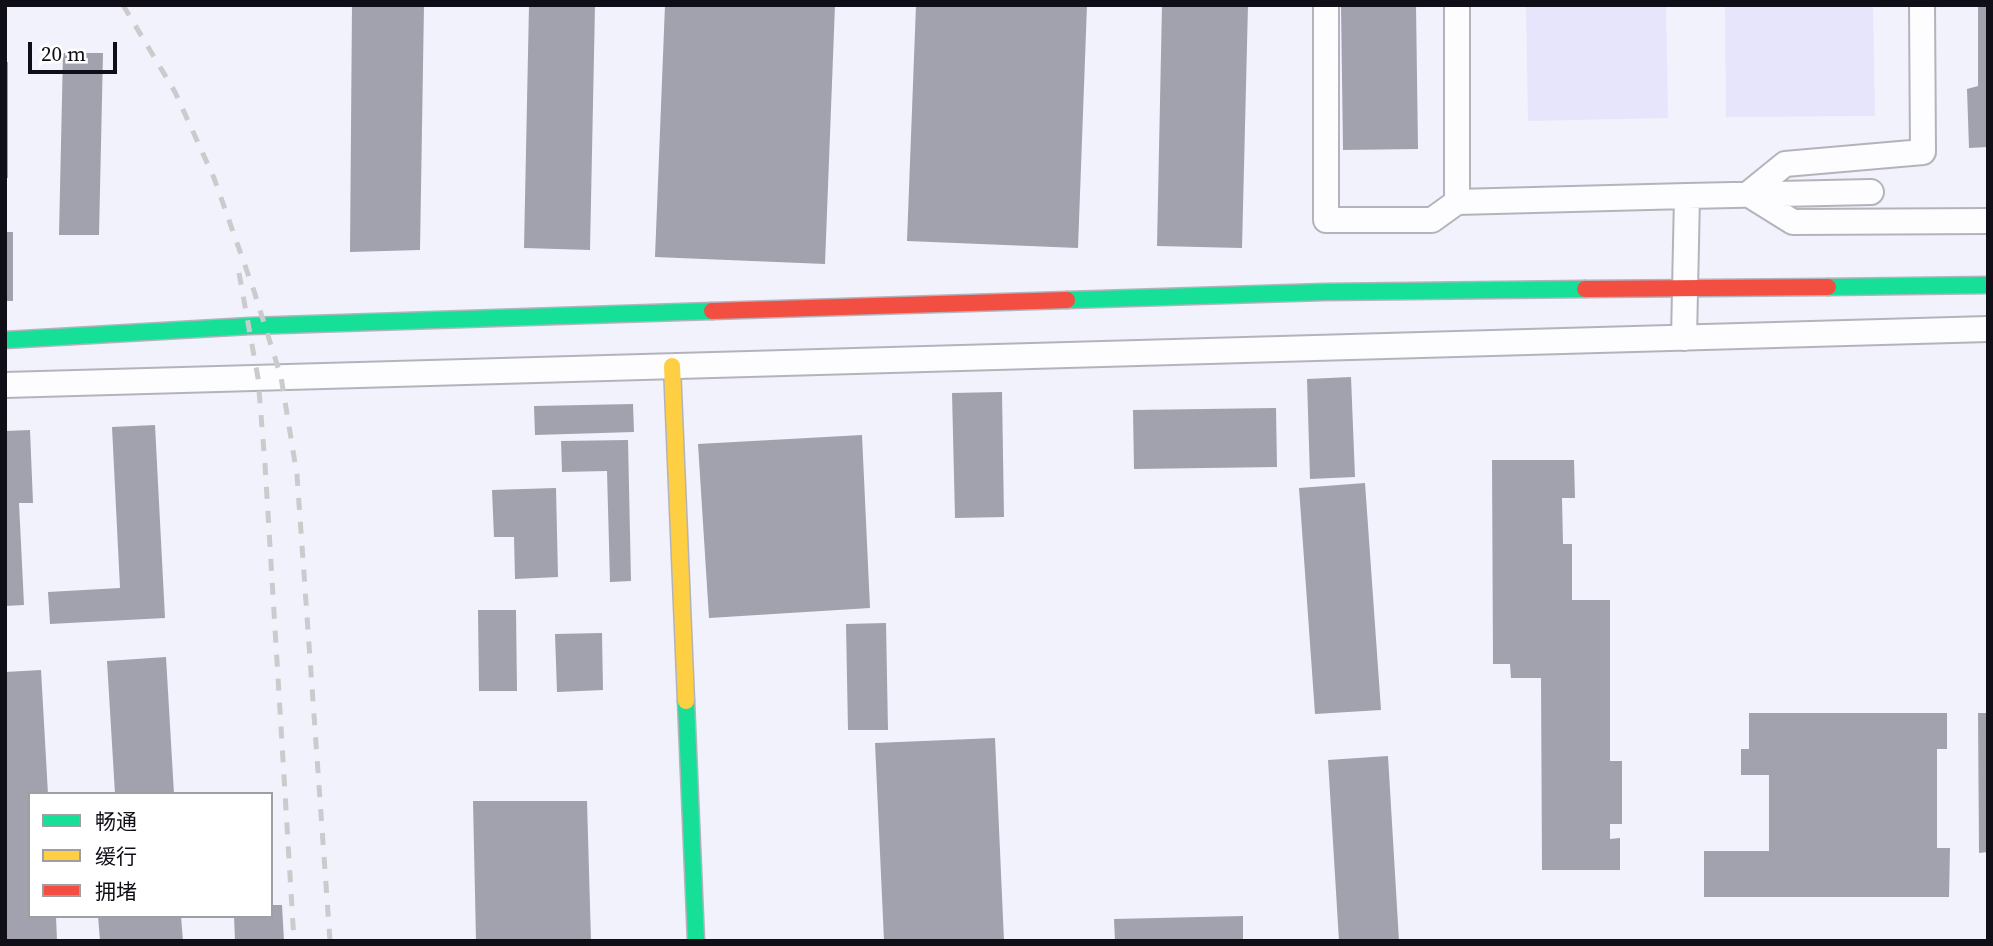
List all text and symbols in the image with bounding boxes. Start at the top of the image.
scale bar [32,28,121,72]
text: 20 m [41,39,86,68]
legend [28,792,273,918]
text: 畅通 [95,807,137,836]
text: 缓行 [95,842,137,871]
text: 拥堵 [95,877,137,906]

